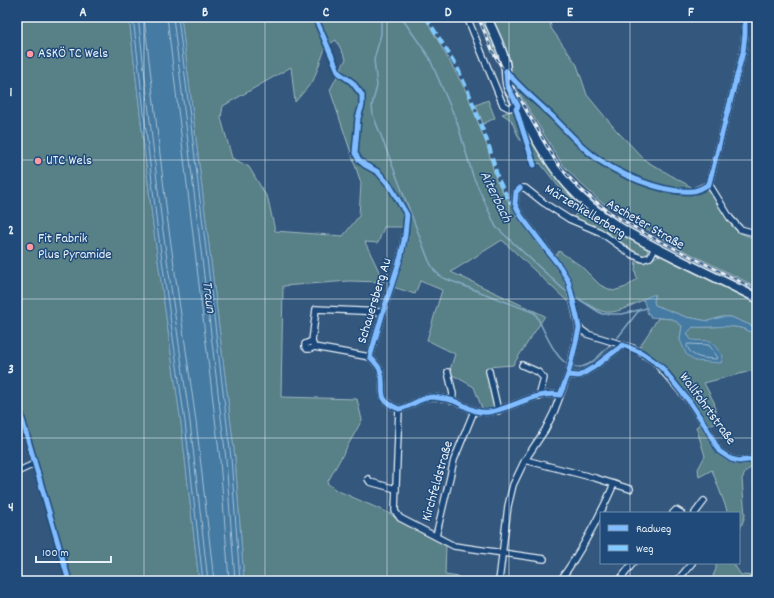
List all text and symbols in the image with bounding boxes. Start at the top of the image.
text: A [79,4,87,23]
text: B [202,4,208,23]
text: C [323,4,330,23]
text: D [445,4,452,23]
text: E [567,4,574,23]
text: F [688,4,694,23]
place label: ASKÖ TC Wels [38,44,108,64]
marker: ASKÖ TC Wels [25,49,35,59]
text: 1 [10,84,13,103]
place label: UTC Wels [46,151,92,171]
marker: UTC Wels [33,156,43,166]
water label: Aiterbach [473,167,517,228]
street label: Märzenkellerberg [541,180,629,244]
street label: Ascheter Straße [602,194,688,256]
text: 2 [8,222,14,241]
place label: Fit Fabrik Plus Pyramide [38,229,112,265]
marker: Fit Fabrik Plus Pyramide [25,242,35,252]
street label: Schauersberg Au [352,256,398,346]
water label: Traun [195,280,221,315]
text: 3 [8,361,14,380]
street label: Wallfahrtstraße [674,369,740,449]
street label: Kirchfeldstraße [417,438,459,524]
text: 4 [8,499,14,518]
legend [600,512,740,564]
text: Radweg [636,521,671,538]
scale bar [36,538,111,564]
text: Weg [636,541,653,558]
text: 100 m [42,545,69,562]

